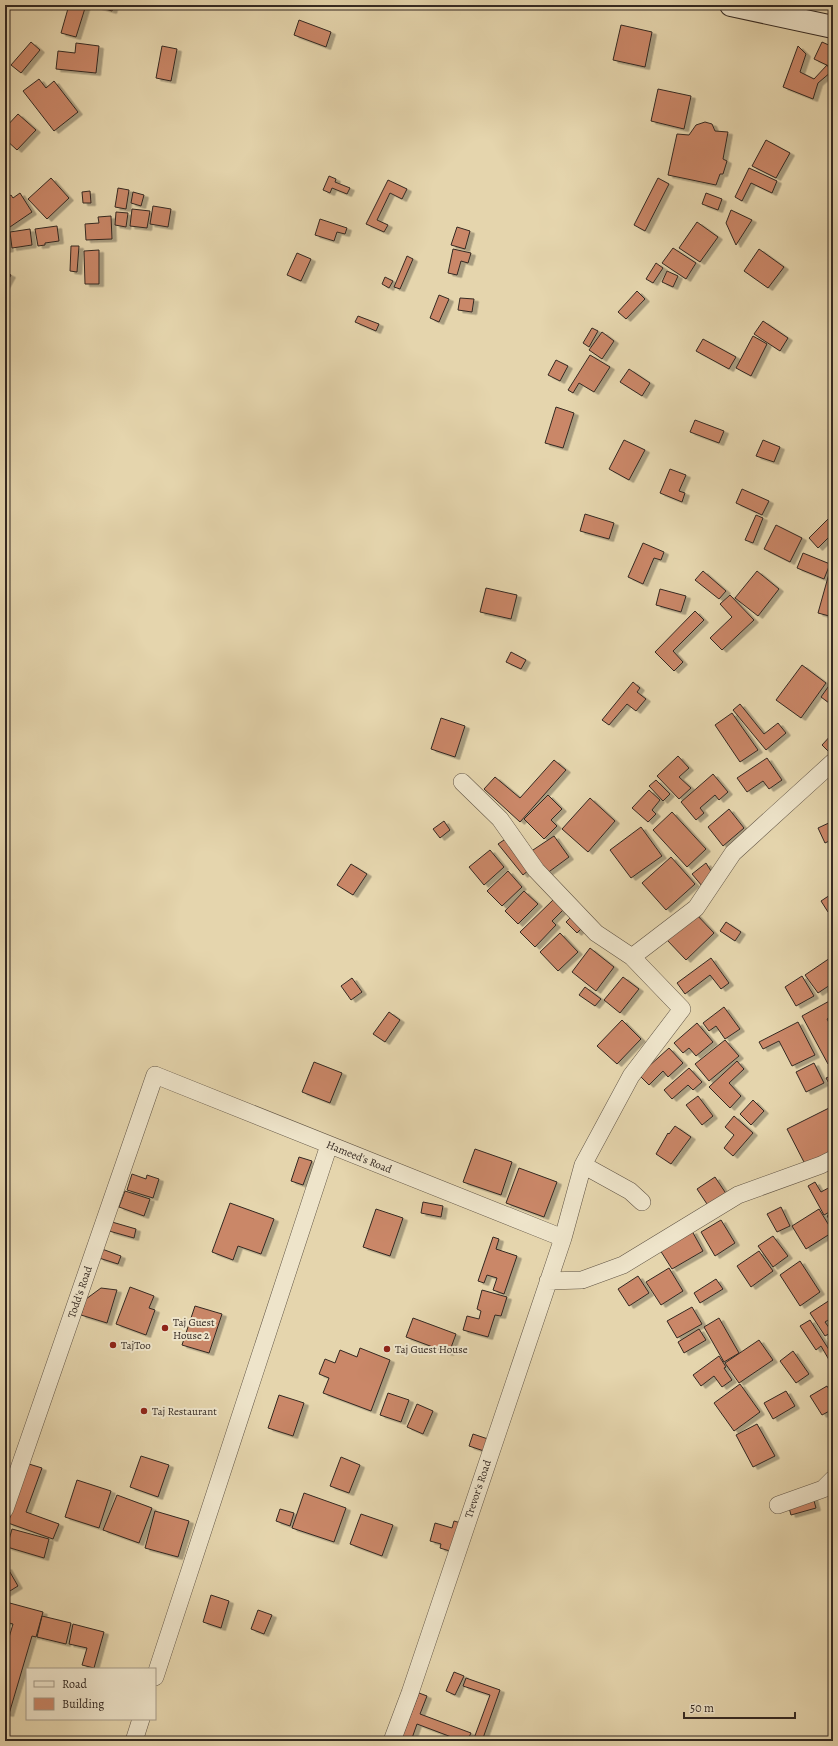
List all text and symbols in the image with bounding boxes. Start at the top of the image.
street label: Hameed's Road [324,1137,394,1177]
street label: Todd's Road [64,1264,96,1320]
place label: Taj Guest House 2 [173,1315,215,1343]
marker: Taj Guest House 2 [160,1323,170,1333]
place label: TajToo [121,1338,151,1353]
marker: TajToo [108,1340,118,1350]
place label: Taj Guest House [395,1342,468,1357]
marker: Taj Guest House [382,1344,392,1354]
place label: Taj Restaurant [152,1404,217,1419]
marker: Taj Restaurant [139,1406,149,1416]
street label: Trevor's Road [461,1458,495,1520]
legend [26,1668,156,1720]
text: Road [62,1676,88,1692]
scale bar [684,1694,795,1720]
text: Building [62,1696,104,1712]
text: 50 m [690,1700,714,1716]

